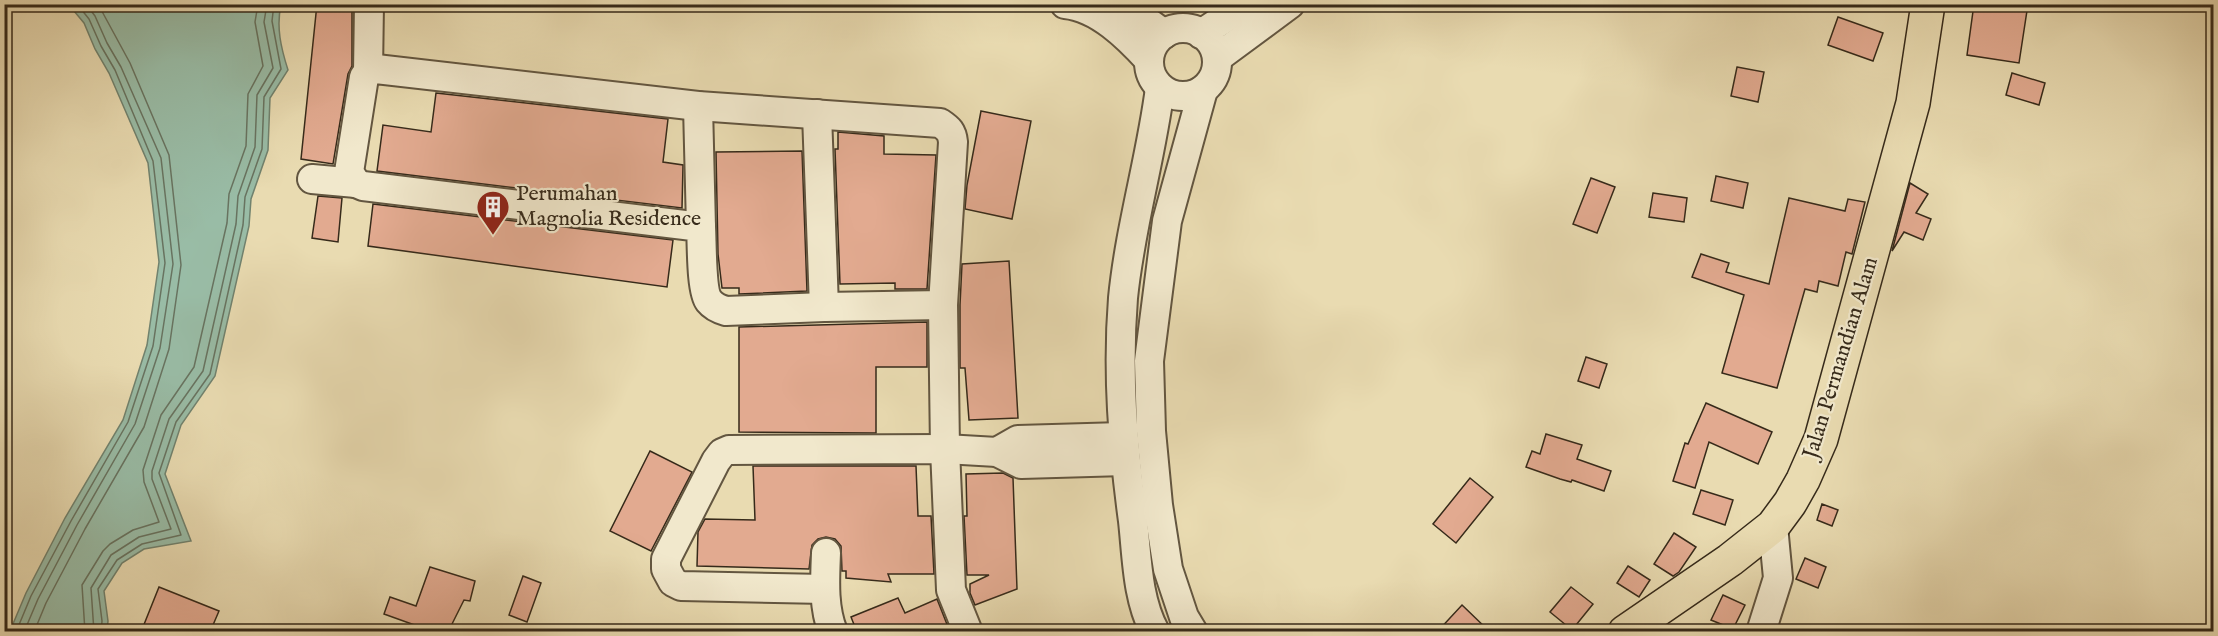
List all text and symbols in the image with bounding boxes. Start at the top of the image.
place label: Perumahan Magnolia Residence [516,180,701,233]
building icon: Perumahan Magnolia Residence [475,189,511,236]
street label: Jalan Permandian Alam [1796,254,1885,465]

